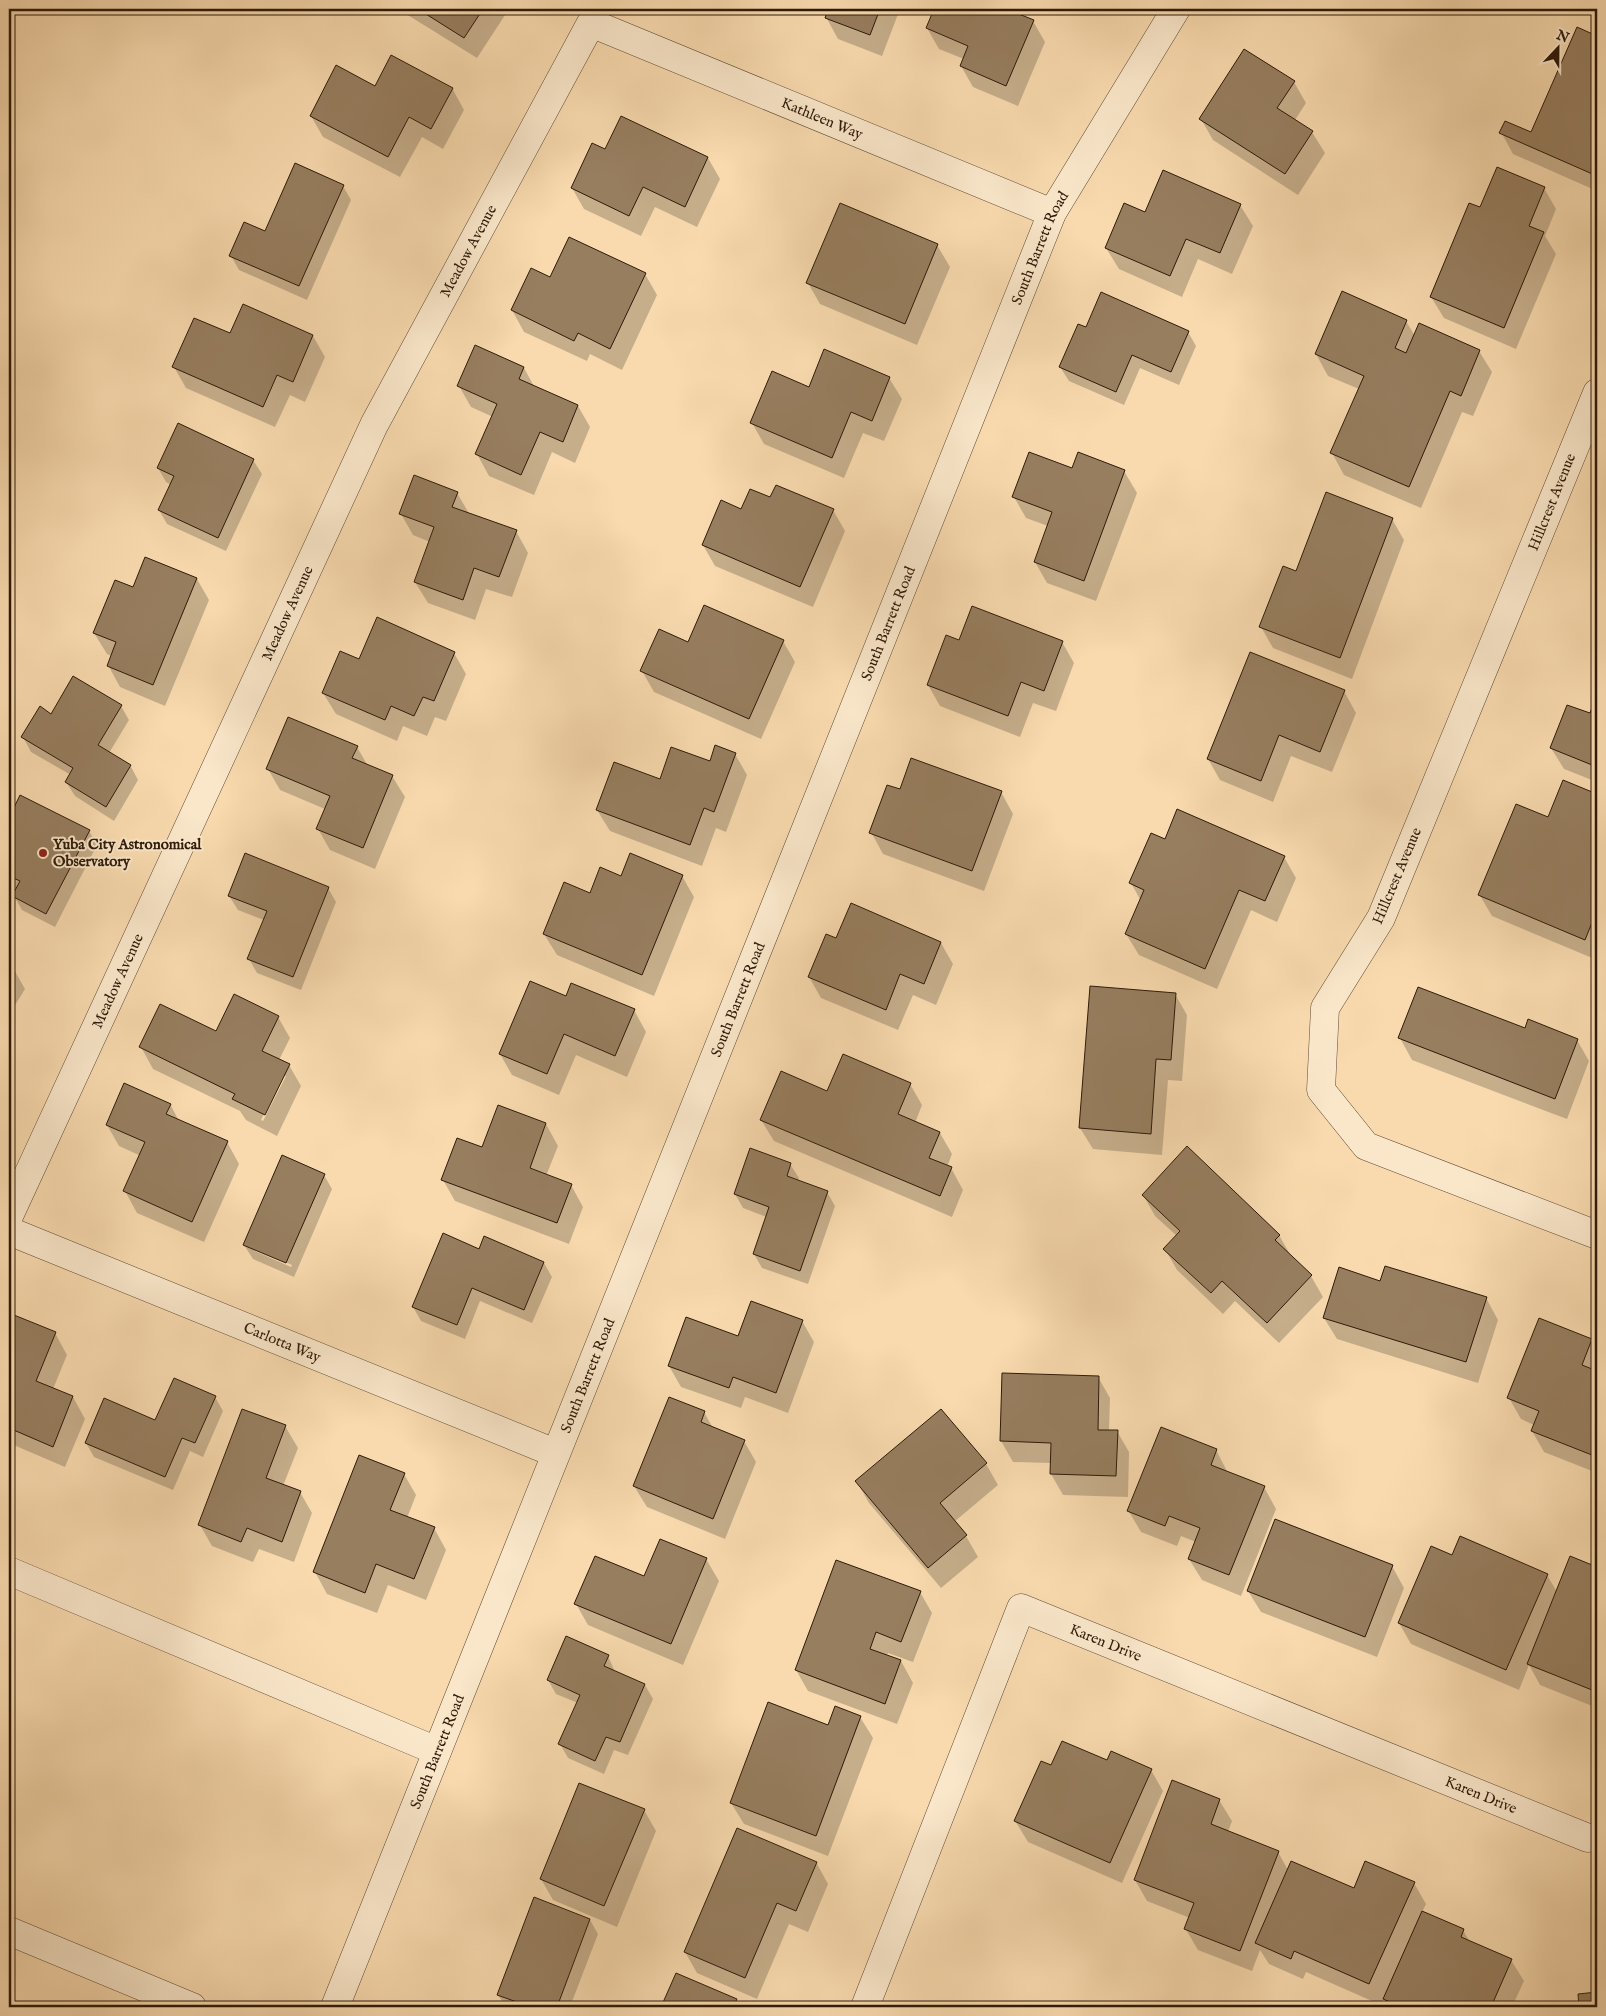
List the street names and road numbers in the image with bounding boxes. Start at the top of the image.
street label: Kathleen Way [778,93,866,144]
street label: South Barrett Road [1007,187,1073,307]
street label: Meadow Avenue [435,201,501,300]
street label: Hillcrest Avenue [1524,450,1580,554]
street label: South Barrett Road [857,562,920,683]
street label: Meadow Avenue [257,563,317,664]
street label: Hillcrest Avenue [1368,825,1426,927]
street label: Meadow Avenue [87,930,148,1031]
street label: South Barrett Road [706,938,769,1060]
street label: South Barrett Road [556,1315,619,1436]
street label: Carlotta Way [241,1318,324,1367]
street label: Karen Drive [1067,1619,1145,1666]
street label: South Barrett Road [406,1691,469,1812]
street label: Karen Drive [1442,1772,1520,1818]

